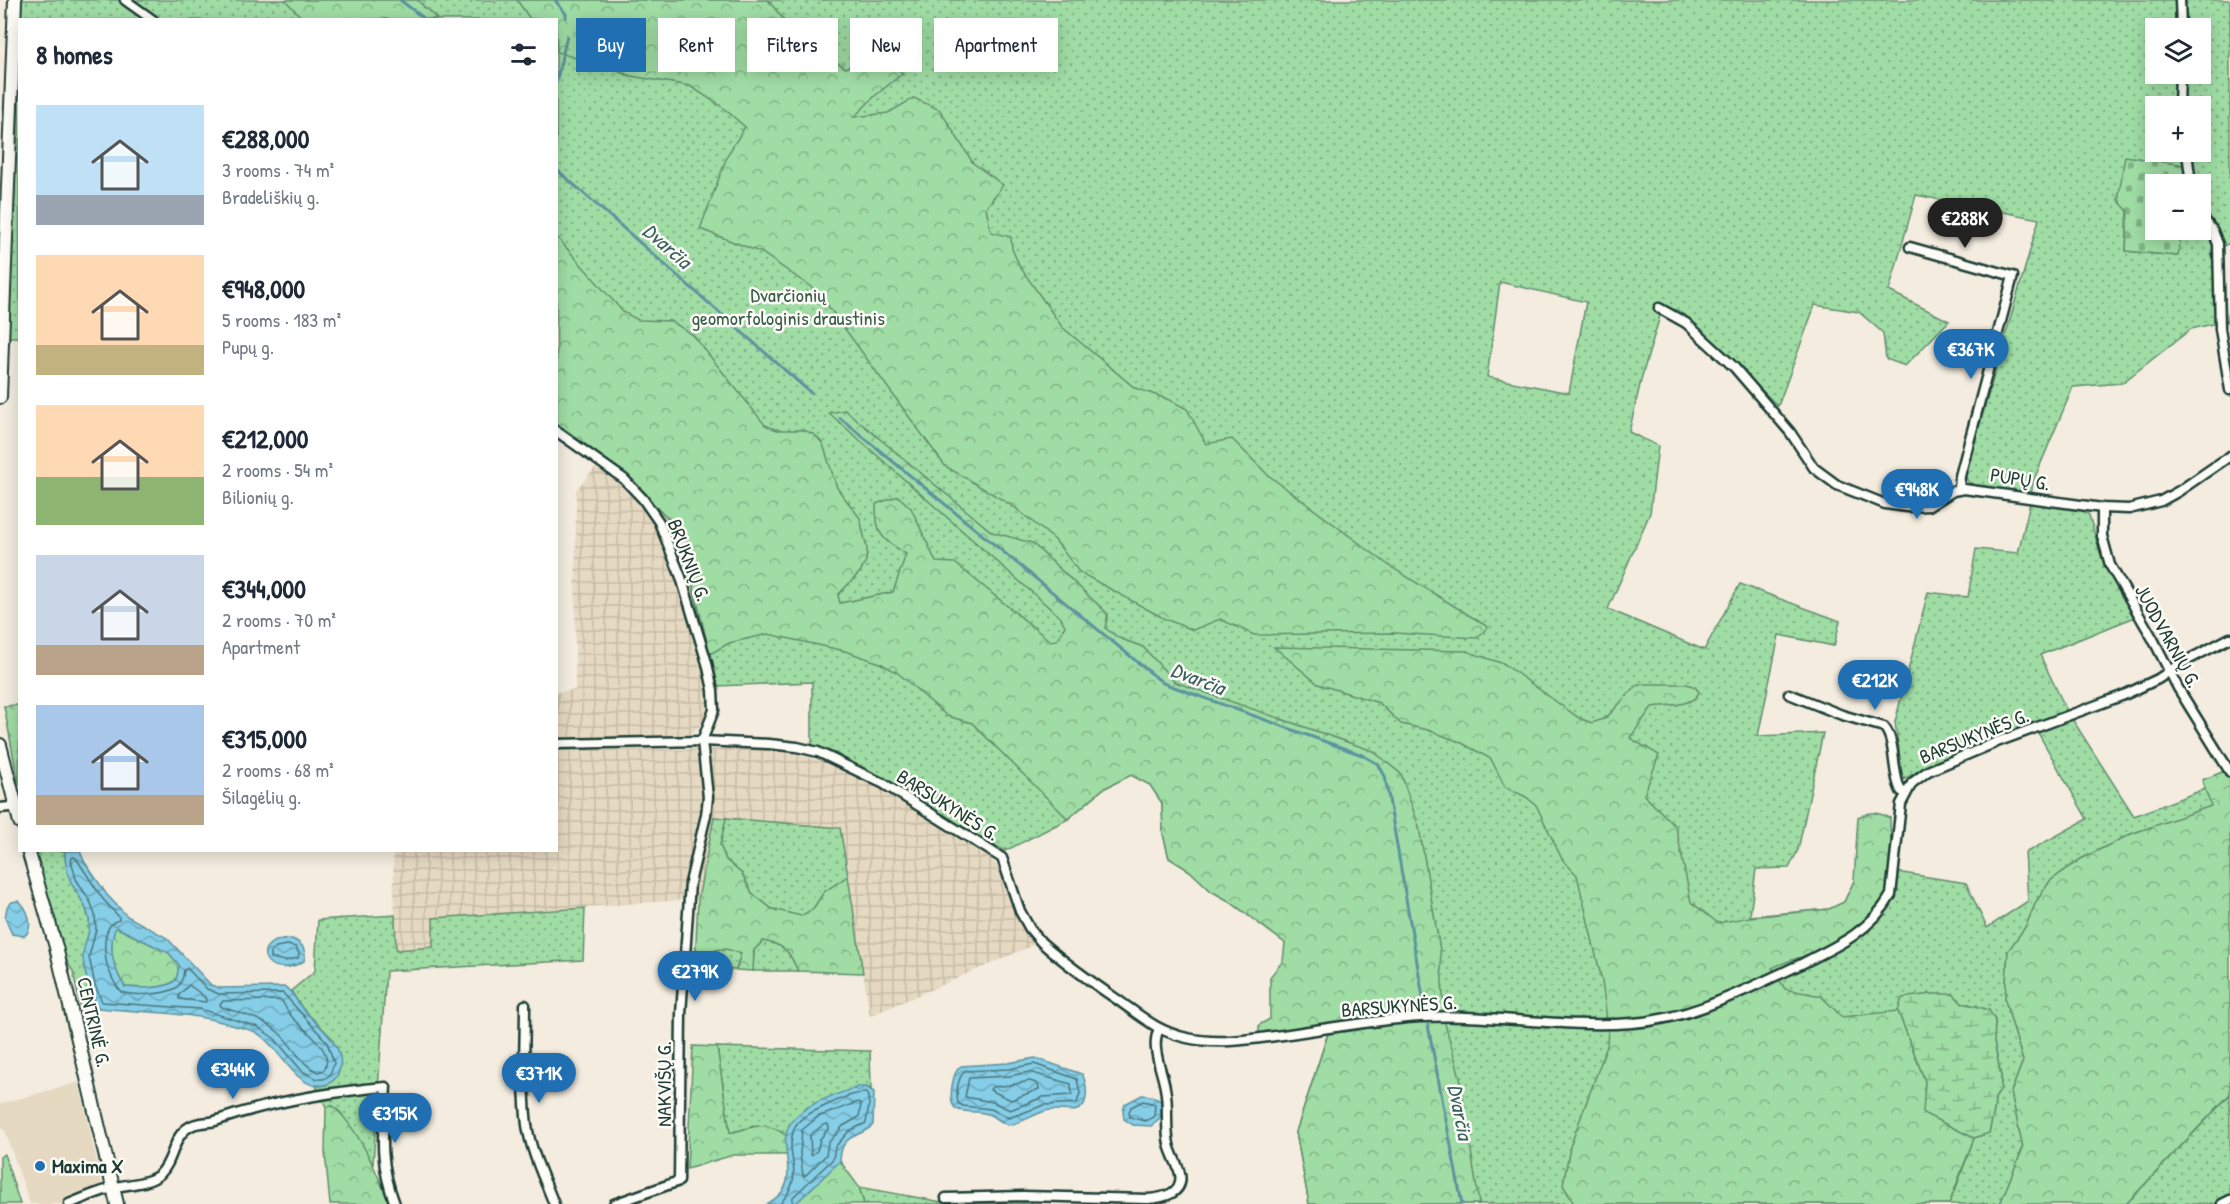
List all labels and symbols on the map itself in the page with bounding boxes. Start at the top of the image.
pin: €288K [1923,198,2007,249]
water label: Dvarčia [637,216,700,277]
park label: Dvarčionių geomorfologinis draustinis [691,281,885,331]
pin: €367K [1929,329,2013,380]
street label: PUPŲ G. [1988,461,2052,497]
pin: €948K [1875,469,1959,520]
street label: BRUKNIŲ G. [662,515,717,605]
street label: JUODVARNIŲ G. [2129,579,2208,692]
water label: Dvarčia [1167,655,1232,703]
pin: €212K [1833,660,1917,711]
street label: BARSUKYNĖS G. [1915,701,2032,770]
street label: BARSUKYNĖS G. [892,762,1004,847]
pin: €279K [653,951,737,1002]
street label: CENTRINĖ G. [71,974,118,1070]
street label: BARSUKYNĖS G. [1340,988,1458,1023]
street label: NAKVIŠŲ G. [650,1041,677,1127]
pin: €344K [191,1049,275,1100]
pin: €371K [497,1053,581,1104]
water label: Dvarčia [1441,1082,1481,1145]
pin: €315K [353,1093,437,1144]
place label: Maxima X [52,1152,123,1179]
marker: Maxima X [33,1159,47,1173]

